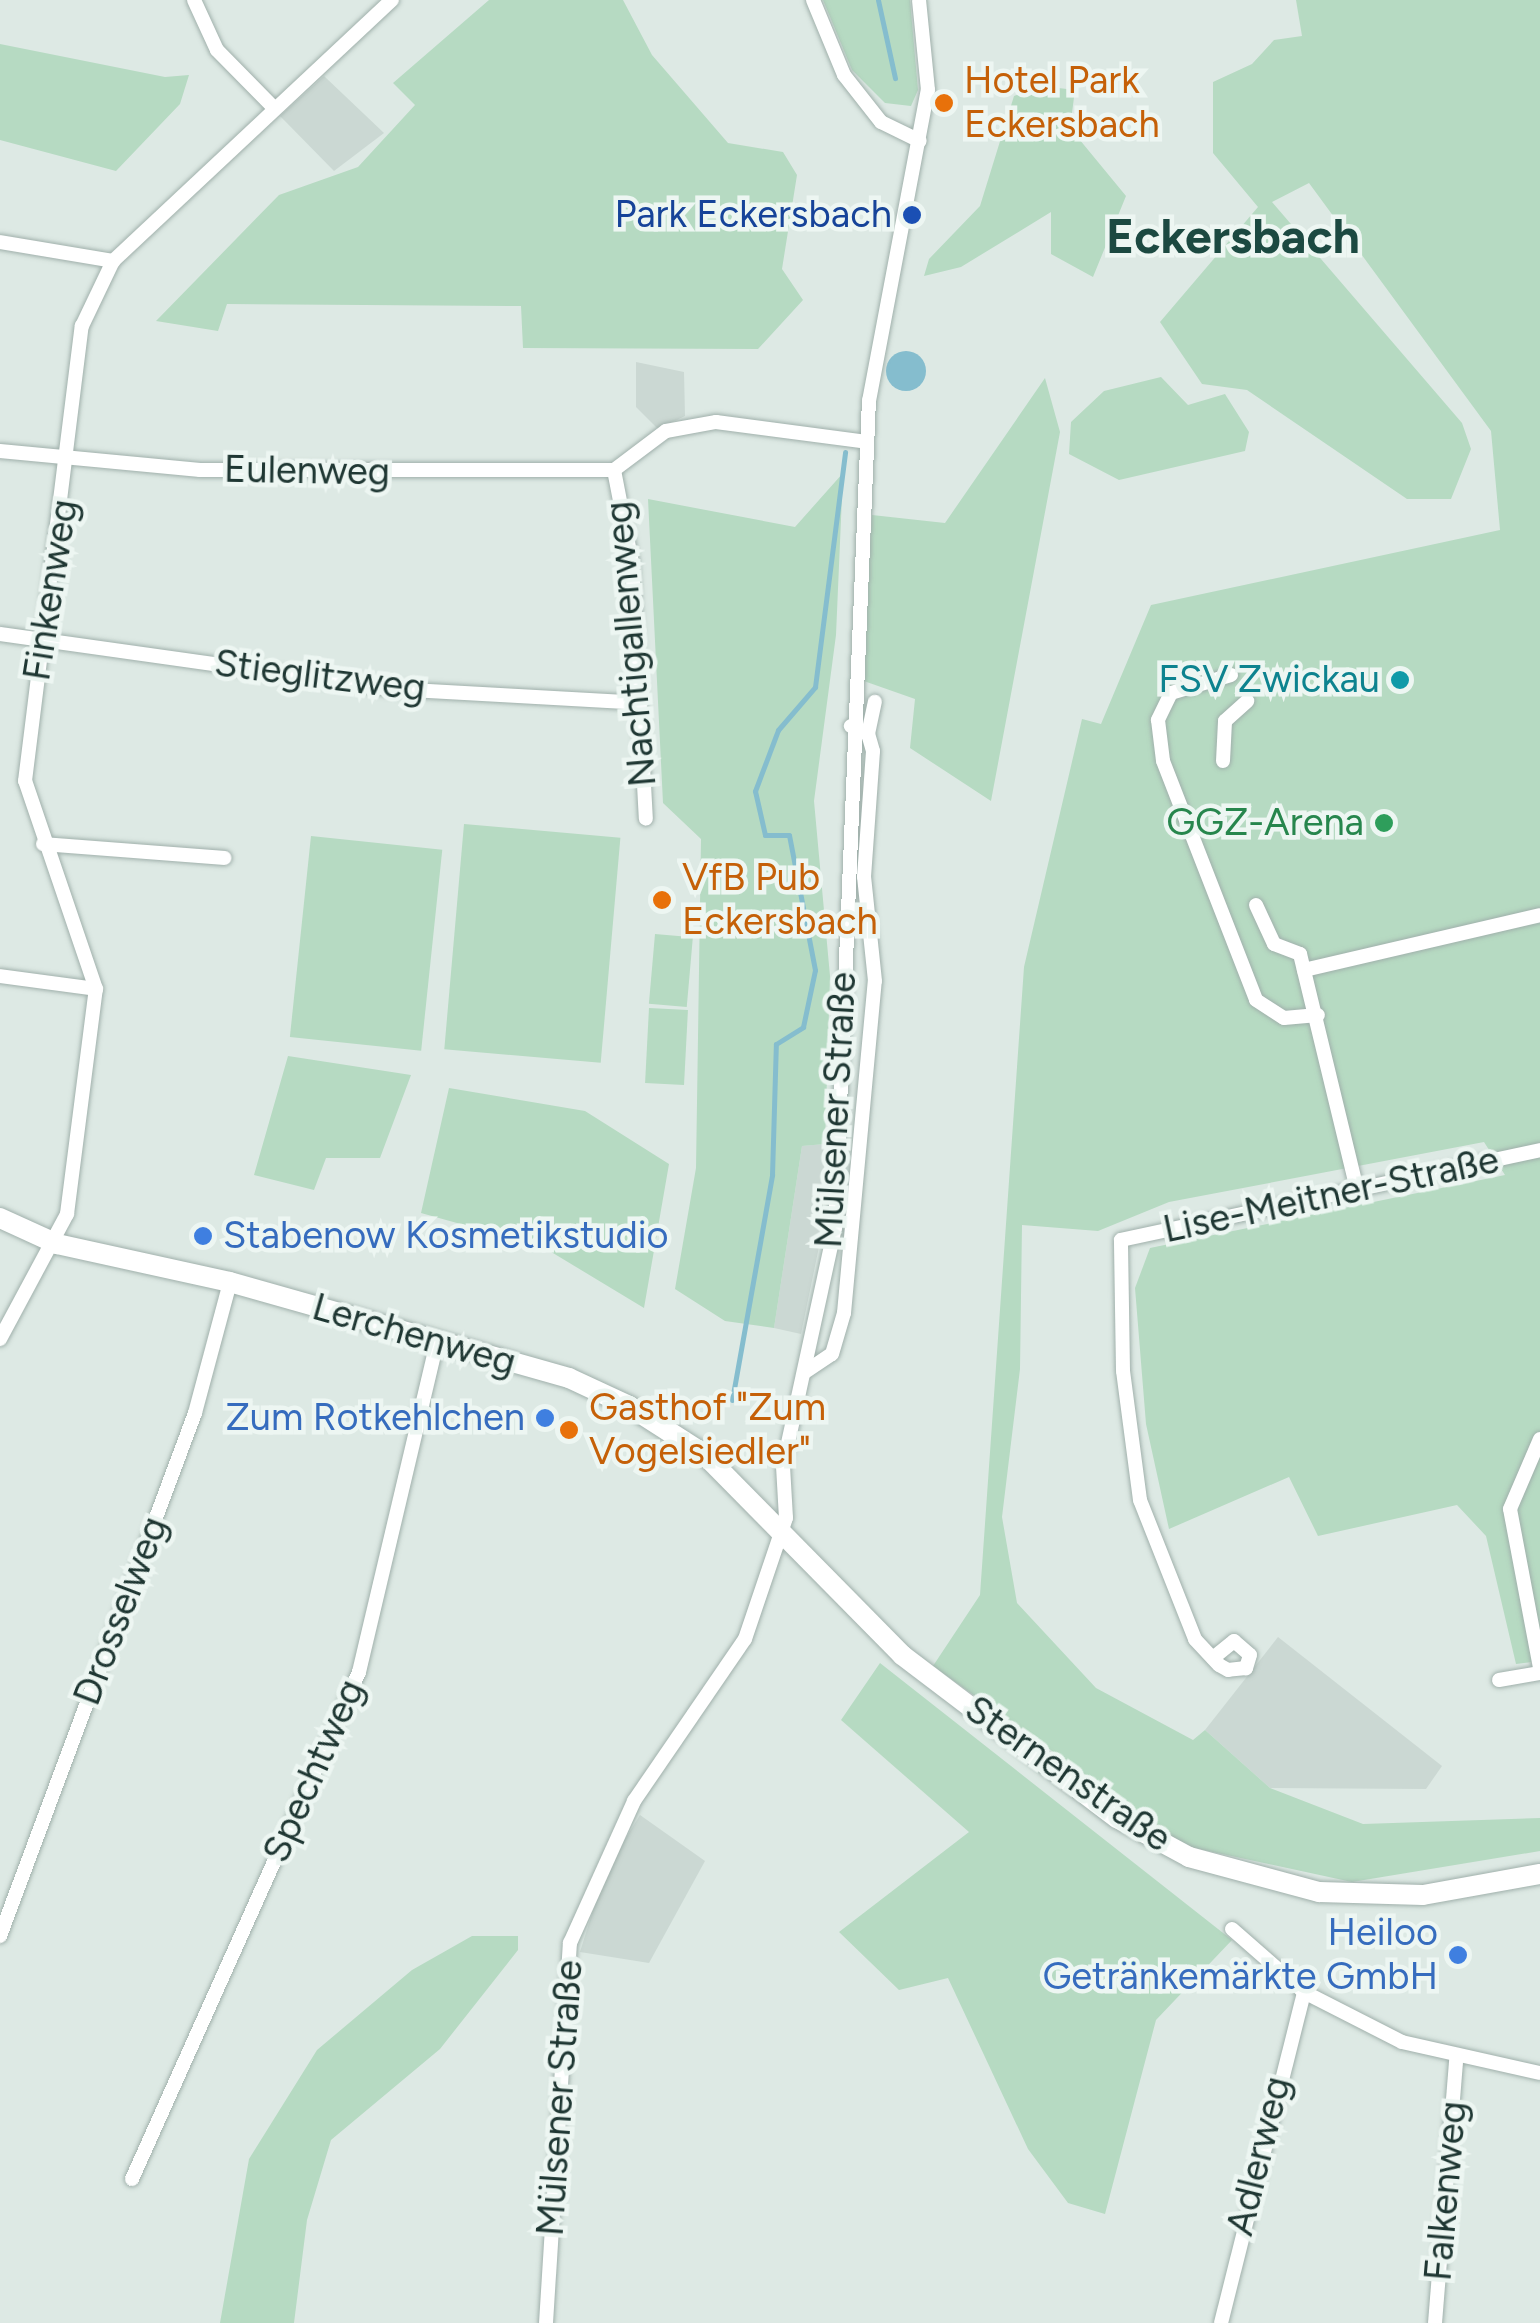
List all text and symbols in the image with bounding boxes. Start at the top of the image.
place label: Hotel Park Eckersbach [964,58,1160,147]
marker: Hotel Park Eckersbach [933,92,955,114]
place label: Park Eckersbach [615,192,892,238]
marker: Park Eckersbach [901,204,923,226]
district label: Eckersbach [1106,208,1360,266]
street label: Eulenweg [224,447,390,495]
street label: Finkenweg [14,496,88,684]
street label: Nachtigallenweg [596,499,666,789]
street label: Stieglitzweg [212,640,428,712]
place label: FSV Zwickau [1158,657,1380,703]
marker: FSV Zwickau [1389,669,1411,691]
place label: GGZ-Arena [1166,800,1364,846]
marker: GGZ-Arena [1373,812,1395,834]
place label: VfB Pub Eckersbach [682,855,878,944]
marker: VfB Pub Eckersbach [651,889,673,911]
street label: Mülsener Straße [806,971,866,1249]
street label: Lise-Meitner-Straße [1159,1137,1503,1253]
place label: Stabenow Kosmetikstudio [223,1213,669,1259]
marker: Stabenow Kosmetikstudio [192,1225,214,1247]
street label: Lerchenweg [307,1284,521,1386]
place label: Gasthof "Zum Vogelsiedler" [589,1385,826,1475]
place label: Zum Rotkehlchen [225,1395,525,1441]
marker: Zum Rotkehlchen [534,1407,556,1429]
marker: Gasthof "Zum Vogelsiedler" [558,1419,580,1441]
street label: Drosselweg [64,1510,178,1712]
street label: Spechtweg [254,1673,374,1869]
street label: Sternenstraße [956,1686,1180,1862]
place label: Heiloo Getränkemärkte GmbH [1042,1910,1438,2000]
marker: Heiloo Getränkemärkte GmbH [1447,1944,1469,1966]
street label: Mülsener Straße [528,1959,592,2237]
street label: Adlerweg [1217,2072,1301,2240]
street label: Falkenweg [1415,2099,1477,2283]

